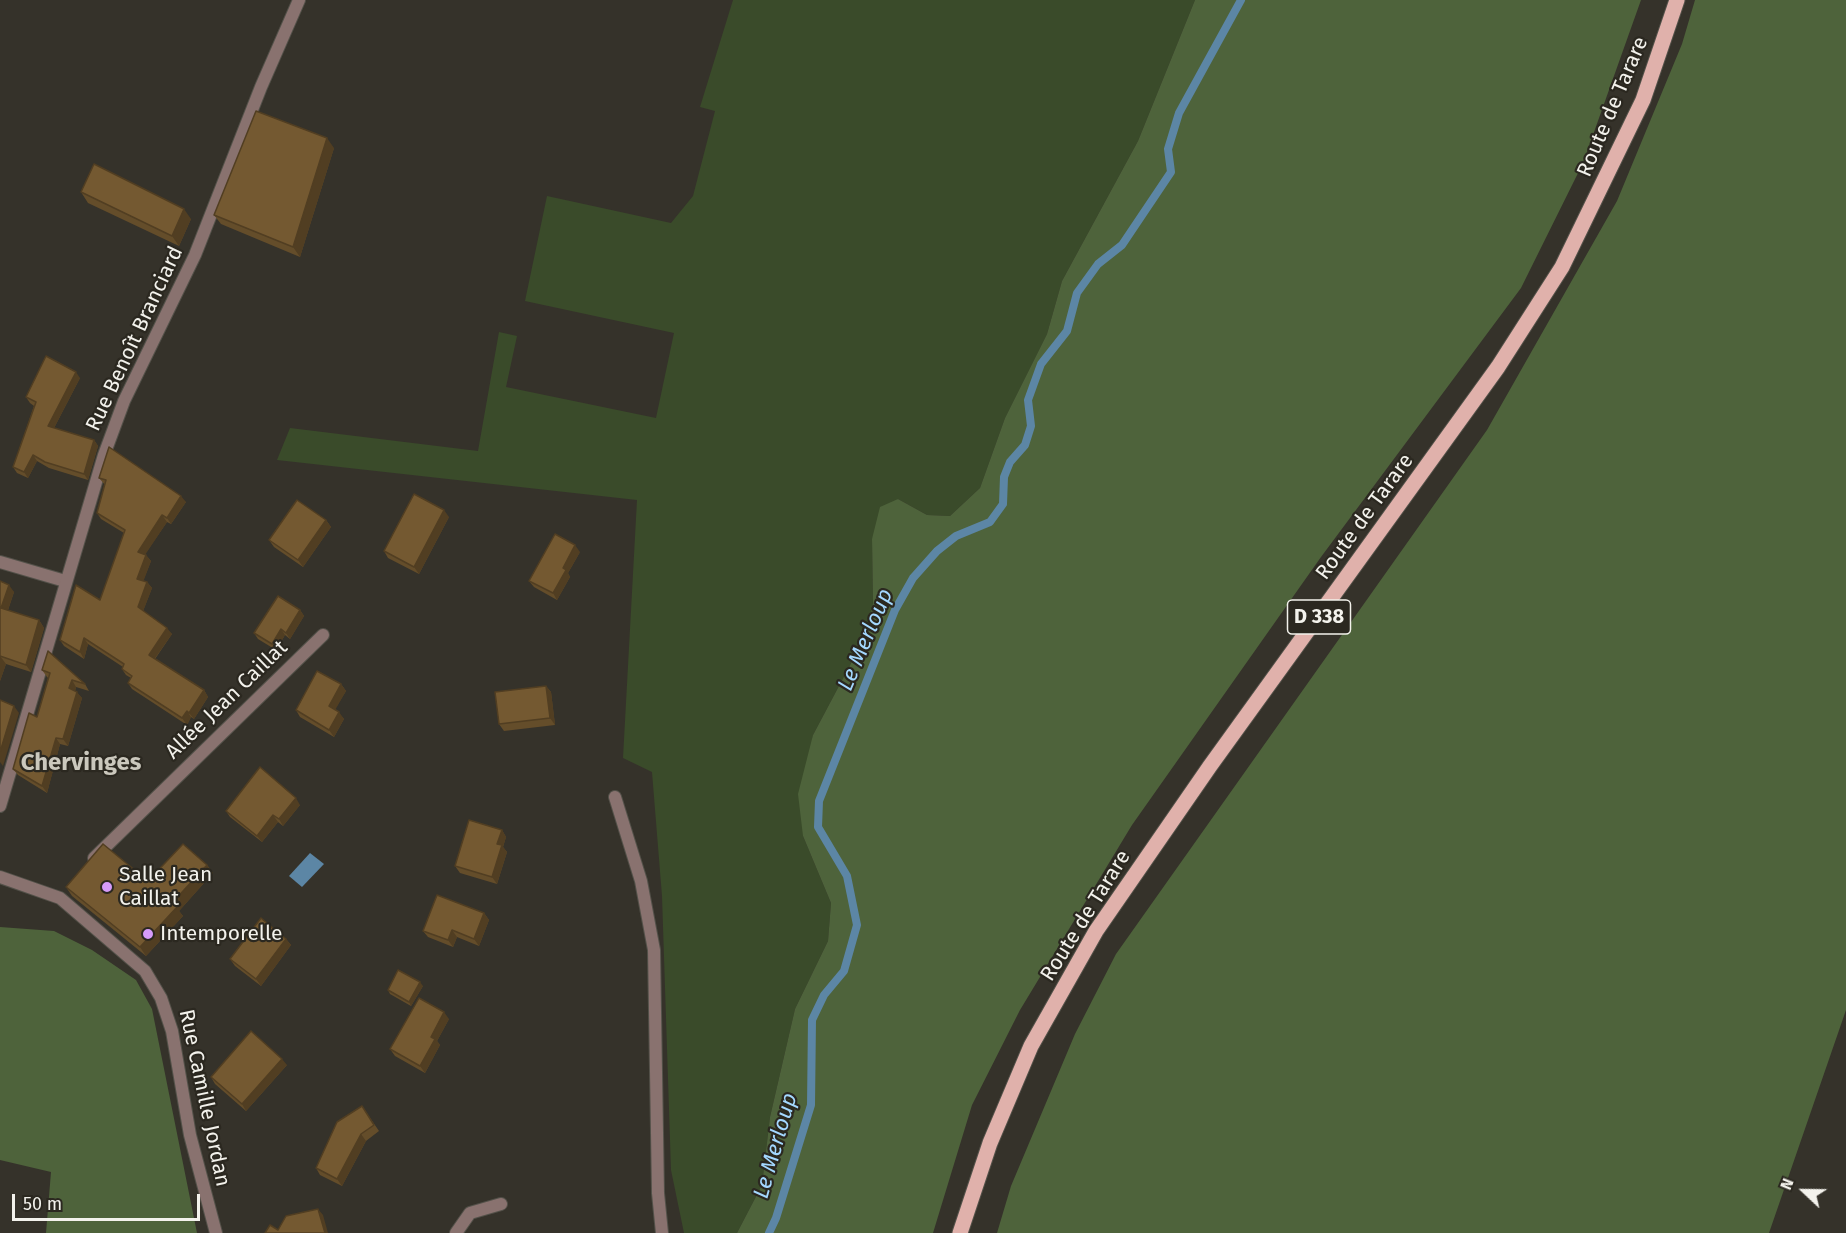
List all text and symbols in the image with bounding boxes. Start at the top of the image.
street label: Route de Tarare [1572,33,1654,181]
street label: Rue Benoît Branciard [81,243,189,435]
street label: Route de Tarare [1311,449,1419,585]
water label: Le Merloup [833,585,899,695]
road number: D 338 [1288,600,1350,634]
street label: Allée Jean Caillat [161,635,293,765]
district label: Chervinges [21,749,141,777]
street label: Route de Tarare [1036,846,1136,986]
place label: Salle Jean Caillat [119,862,212,912]
marker: Salle Jean Caillat [100,880,114,894]
place label: Intemporelle [160,921,283,947]
marker: Intemporelle [141,927,155,941]
street label: Rue Camille Jordan [173,1007,235,1189]
water label: Le Merloup [748,1090,804,1202]
north arrow [1774,1161,1834,1221]
text: N [1776,1176,1798,1193]
scale bar [15,1182,202,1220]
text: 50 m [23,1193,62,1215]

